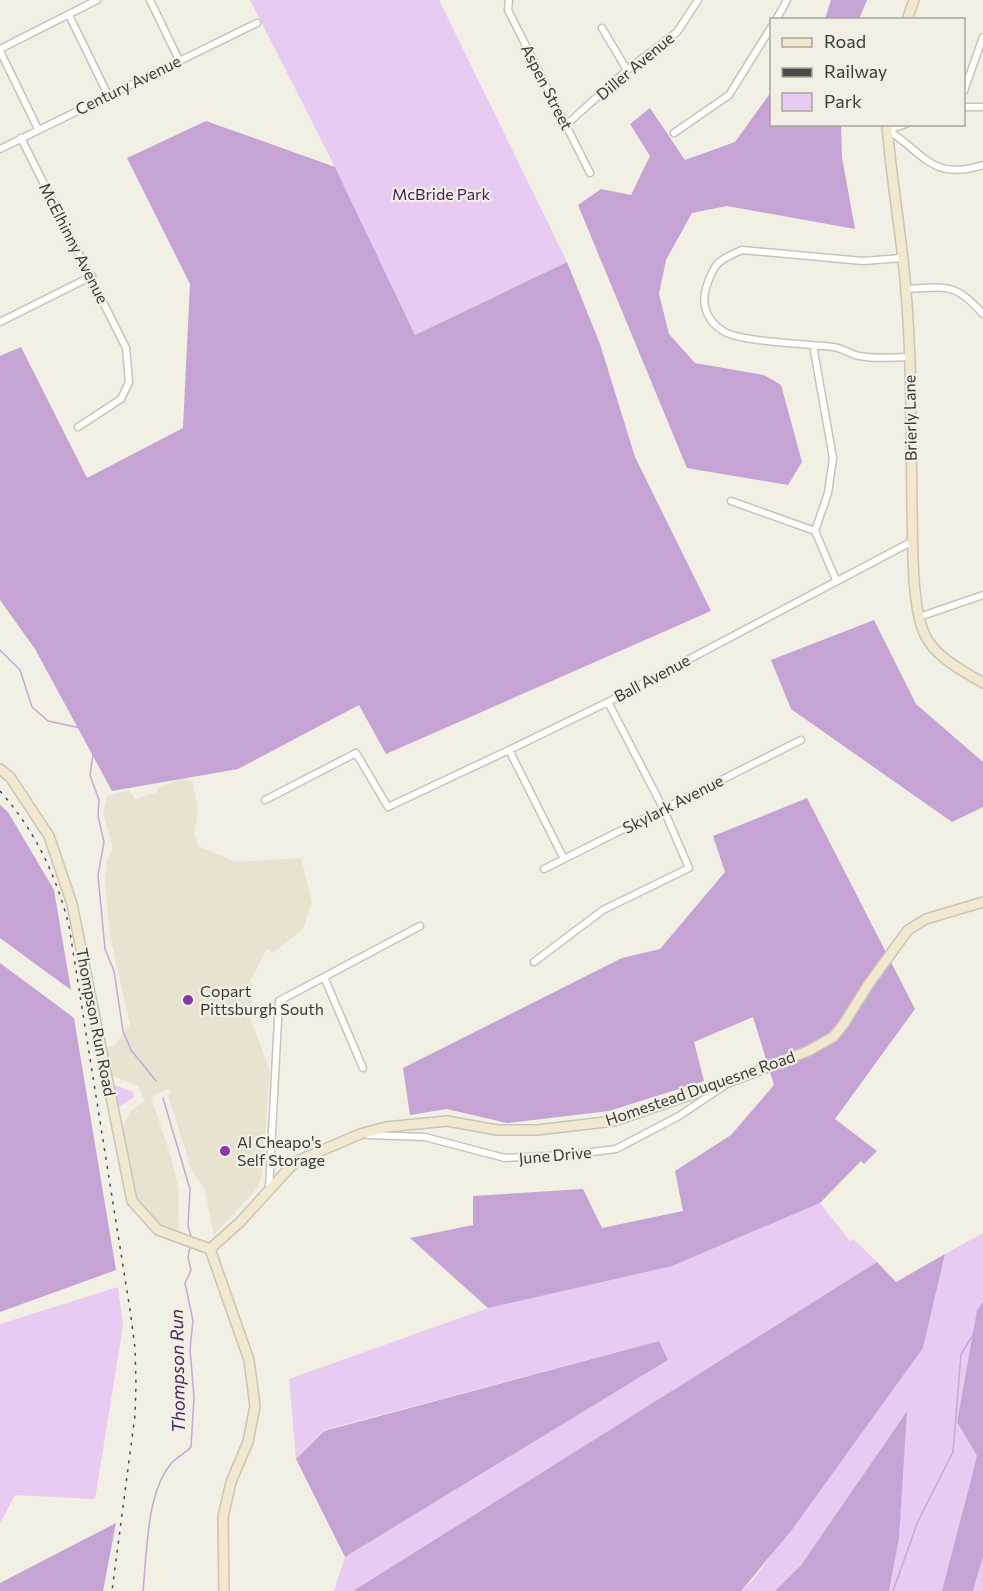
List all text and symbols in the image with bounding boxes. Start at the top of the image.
legend [770,18,965,126]
street label: Diller Avenue [592,28,677,104]
text: Road [824,30,866,52]
street label: Aspen Street [518,41,577,133]
street label: Century Avenue [72,51,184,118]
text: Railway [824,60,887,82]
text: Park [824,90,862,112]
street label: McElhinny Avenue [36,179,113,306]
park label: McBride Park [392,184,490,203]
street label: Brierly Lane [899,375,920,461]
street label: Ball Avenue [611,650,693,705]
street label: Skylark Avenue [619,770,726,837]
street label: Thompson Run Road [73,946,120,1098]
place label: Copart Pittsburgh South [200,981,324,1018]
marker: Copart Pittsburgh South [181,993,195,1007]
street label: Homestead Duquesne Road [602,1046,797,1129]
place label: Al Cheapo's Self Storage [237,1132,325,1169]
street label: June Drive [518,1142,592,1167]
marker: Al Cheapo's Self Storage [218,1144,232,1158]
water label: Thompson Run [165,1309,189,1433]

